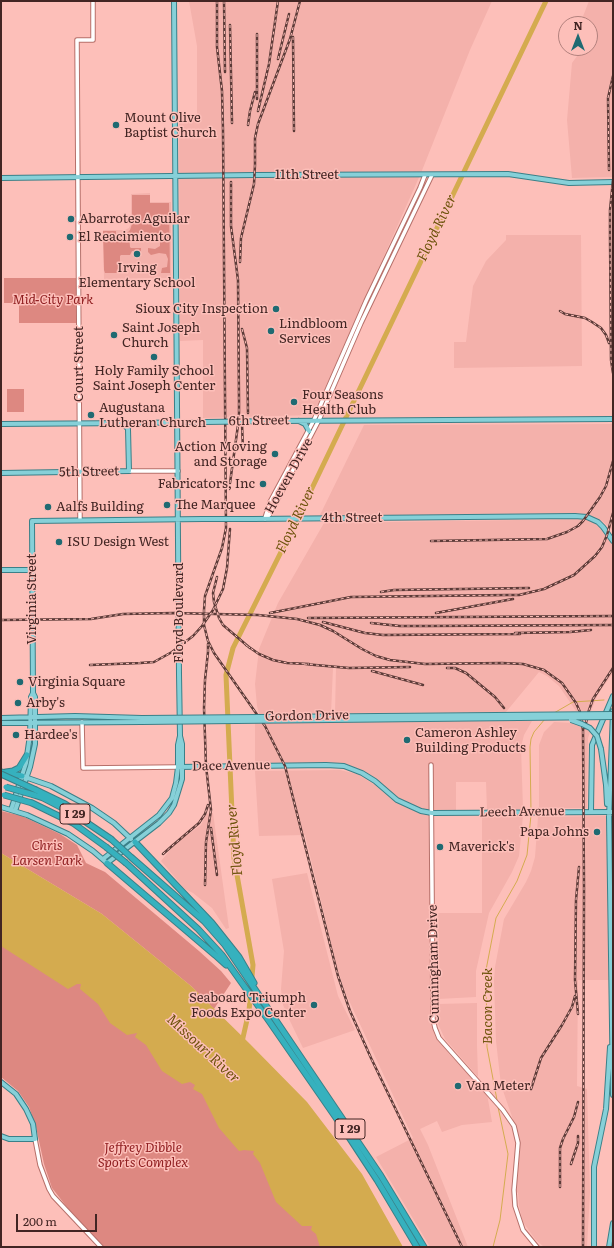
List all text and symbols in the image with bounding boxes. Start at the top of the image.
north arrow [558,16,598,56]
text: N [573,17,583,33]
place label: Mount Olive Baptist Church [124,110,217,141]
marker: Mount Olive Baptist Church [111,120,121,130]
street label: 11th Street [275,167,339,183]
water label: Floyd River [414,192,460,264]
place label: Abarrotes Aguilar [79,211,190,227]
marker: Abarrotes Aguilar [66,214,76,224]
place label: El Reacimiento [78,229,171,245]
marker: El Reacimiento [65,232,75,242]
marker: Irving Elementary School [132,249,142,259]
place label: Irving Elementary School [79,260,195,291]
park label: Mid-City Park [13,292,93,308]
place label: Sioux City Inspection [135,301,268,317]
marker: Sioux City Inspection [271,304,281,314]
place label: Lindbloom Services [279,316,348,347]
place label: Saint Joseph Church [122,320,200,351]
street label: Court Street [71,326,87,402]
marker: Lindbloom Services [266,326,276,336]
marker: Saint Joseph Church [109,330,119,340]
marker: Holy Family School Saint Joseph Center [149,352,159,362]
place label: Holy Family School Saint Joseph Center [93,363,215,394]
place label: Four Seasons Health Club [302,387,383,418]
marker: Four Seasons Health Club [289,397,299,407]
place label: Augustana Lutheran Church [99,400,206,431]
marker: Augustana Lutheran Church [86,410,96,420]
street label: 6th Street [229,413,289,429]
street label: Hoeven Drive [262,435,316,517]
place label: Action Moving and Storage [175,439,267,470]
marker: Action Moving and Storage [270,449,280,459]
street label: 5th Street [59,464,119,480]
place label: Fabricators, Inc [158,476,255,492]
marker: Fabricators, Inc [258,479,268,489]
water label: Floyd River [273,484,319,556]
place label: The Marquee [175,497,255,513]
place label: Aalfs Building [56,499,144,515]
marker: The Marquee [162,500,172,510]
marker: Aalfs Building [43,502,53,512]
street label: 4th Street [322,510,382,526]
place label: ISU Design West [67,534,169,550]
marker: ISU Design West [54,537,64,547]
street label: Virginia Street [24,553,40,645]
street label: Floyd Boulevard [171,563,187,663]
place label: Virginia Square [28,674,125,690]
marker: Virginia Square [15,677,25,687]
place label: Arby's [26,695,65,711]
marker: Arby's [13,698,23,708]
street label: Gordon Drive [265,707,349,725]
place label: Cameron Ashley Building Products [415,725,526,756]
place label: Hardee's [24,727,77,743]
marker: Hardee's [11,730,21,740]
marker: Cameron Ashley Building Products [402,735,412,745]
street label: Dace Avenue [192,758,270,774]
water label: Floyd River [223,803,247,877]
street label: Leech Avenue [479,803,565,821]
road number: I 29 [60,804,90,824]
place label: Papa Johns [520,824,589,840]
marker: Papa Johns [592,827,602,837]
park label: Chris Larsen Park [12,838,82,869]
place label: Maverick's [448,839,514,855]
marker: Maverick's [435,842,445,852]
street label: Cunningham Drive [425,904,443,1024]
water label: Bacon Creek [480,968,496,1044]
place label: Seaboard Triumph Foods Expo Center [189,990,306,1021]
marker: Seaboard Triumph Foods Expo Center [309,1000,319,1010]
water label: Missouri River [163,1011,243,1087]
place label: Van Meter [466,1078,530,1094]
marker: Van Meter [453,1081,463,1091]
road number: I 29 [335,1119,365,1139]
park label: Jeffrey Dibble Sports Complex [98,1140,188,1171]
scale bar [18,1206,99,1232]
text: 200 m [23,1212,57,1230]

